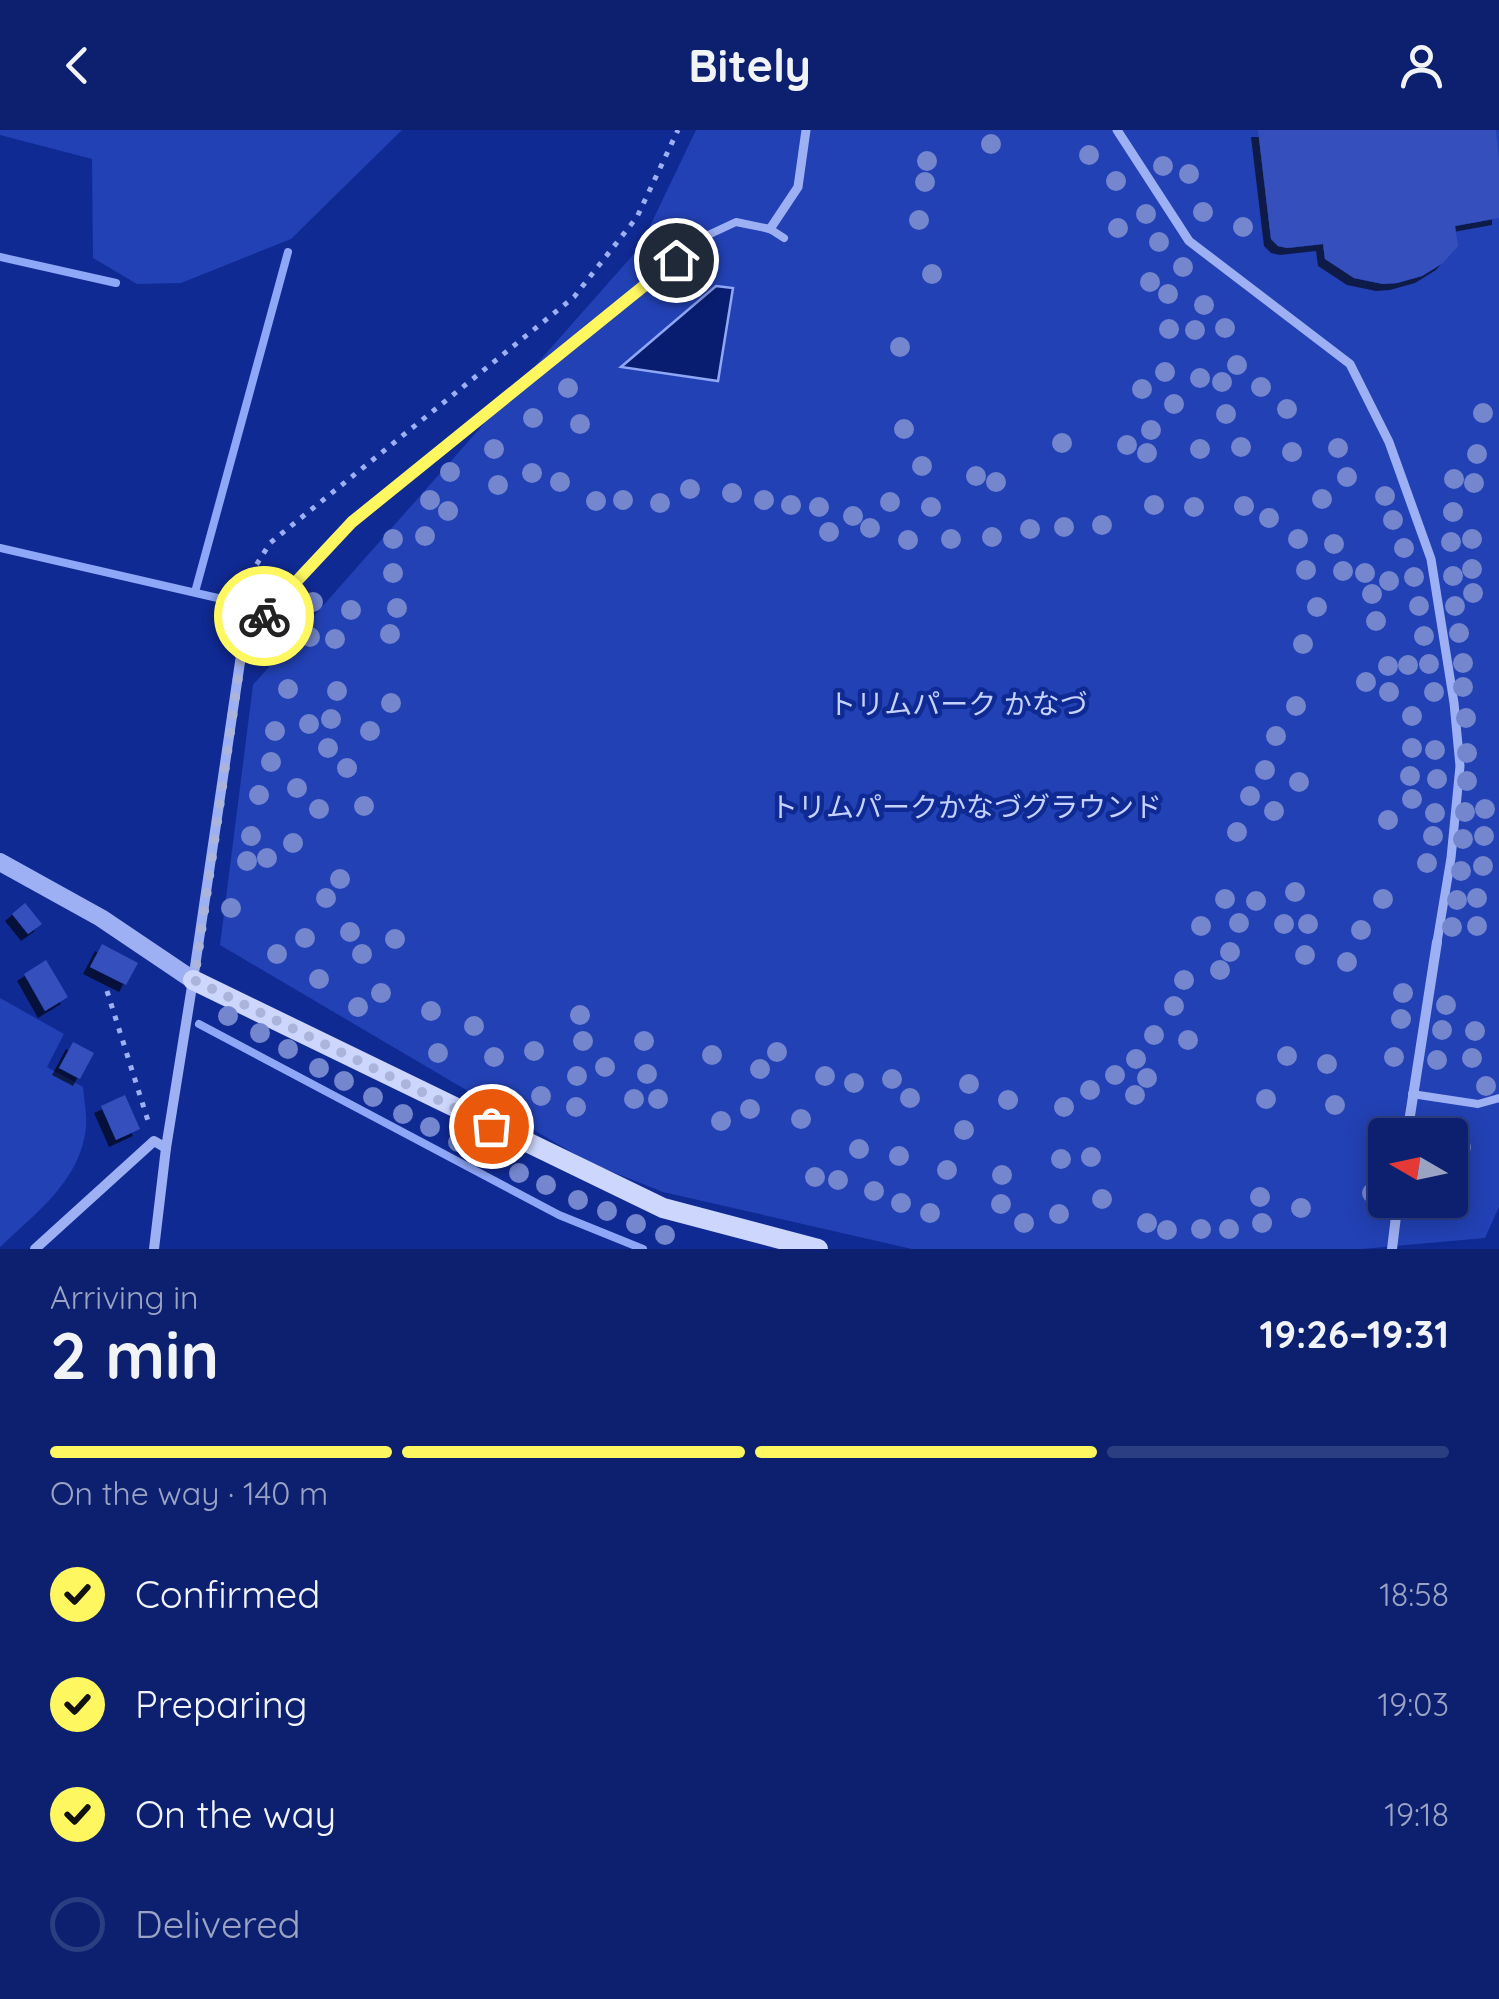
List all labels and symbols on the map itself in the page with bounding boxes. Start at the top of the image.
pin [634,218,719,303]
courier [214,566,314,666]
park label: トリムパーク かなづ [828,686,1088,721]
park label: トリムパークかなづグラウンド [770,789,1162,824]
pin [449,1084,534,1169]
north arrow [1368,1118,1468,1218]

